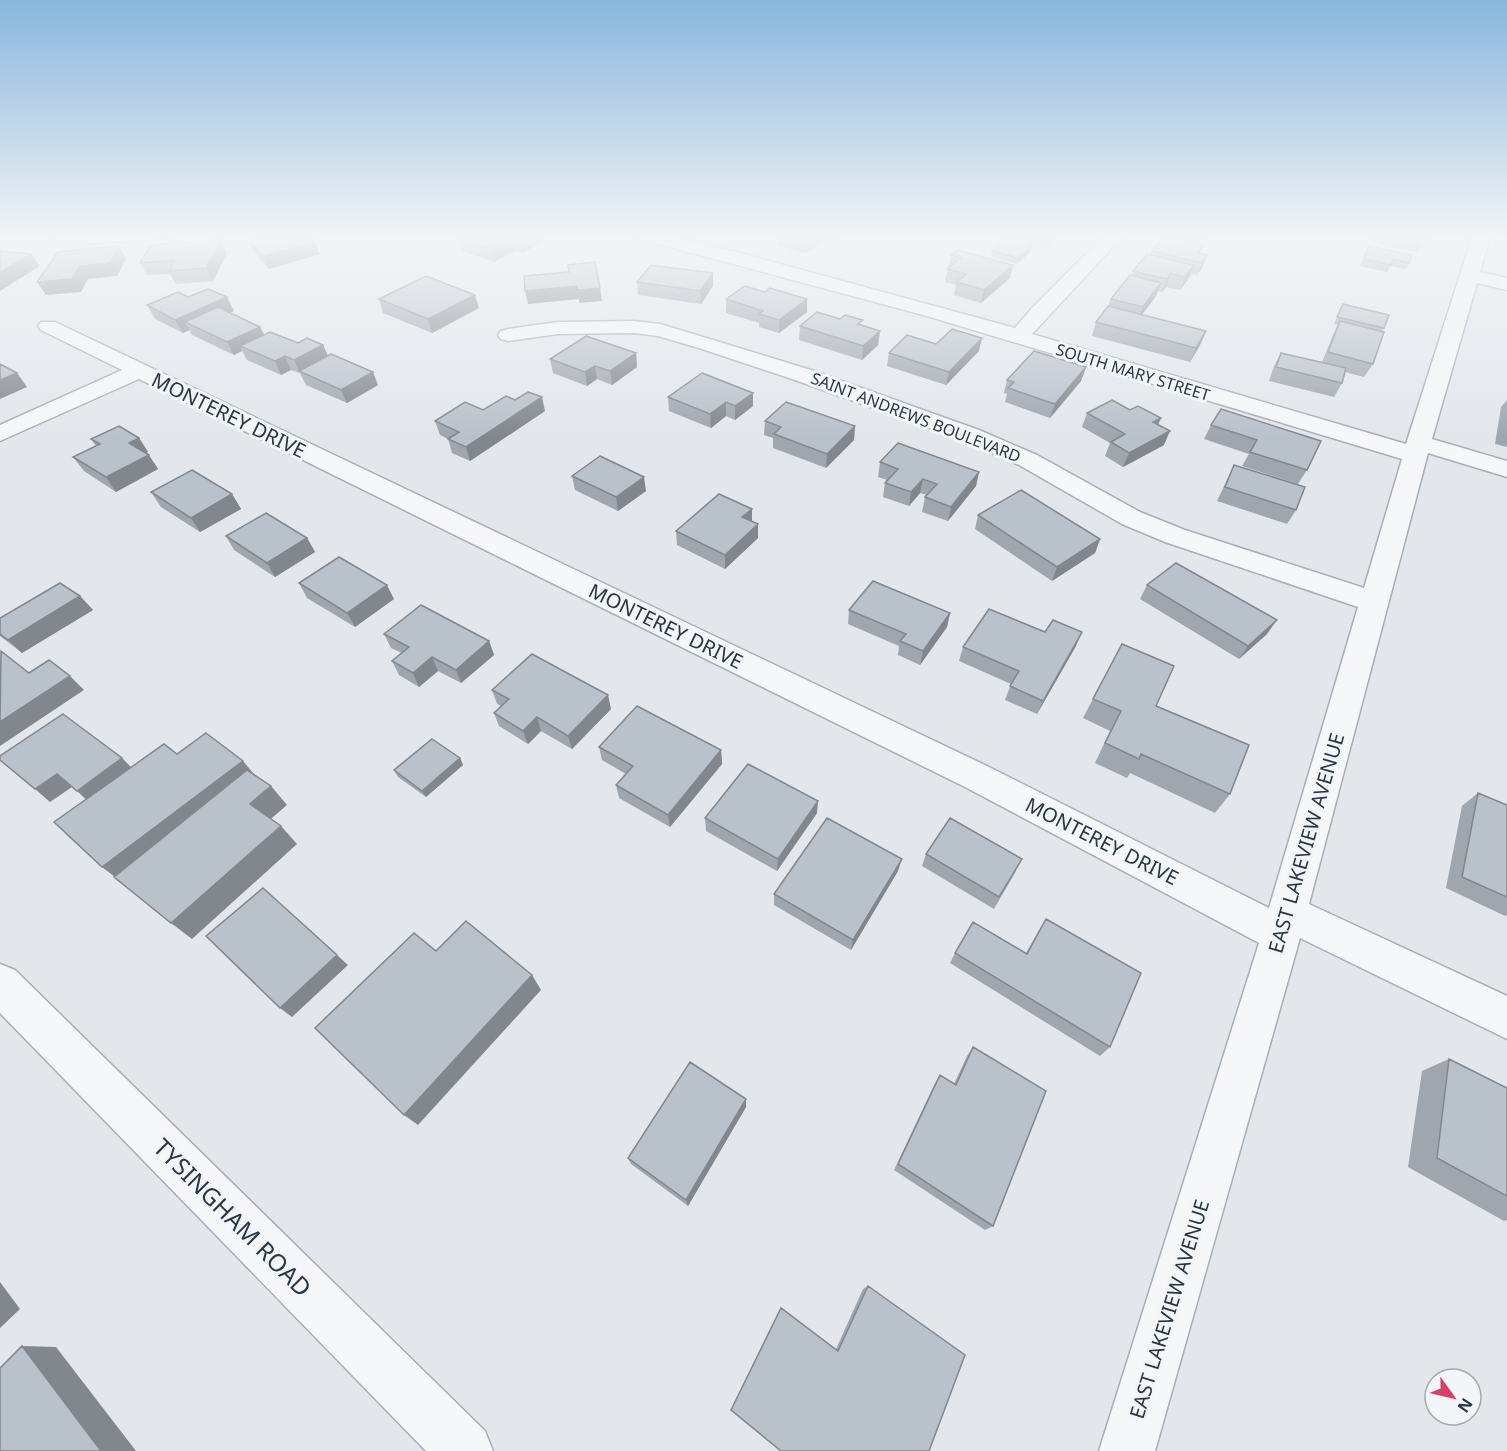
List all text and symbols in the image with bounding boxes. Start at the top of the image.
street label: SOUTH MARY STREET [1053,338,1213,406]
street label: MONTEREY DRIVE [147,366,311,464]
street label: SAINT ANDREWS BOULEVARD [808,367,1024,467]
street label: MONTEREY DRIVE [584,577,748,675]
street label: EAST LAKEVIEW AVENUE [1262,730,1350,956]
street label: MONTEREY DRIVE [1021,791,1183,891]
street label: TYSINGHAM ROAD [147,1131,319,1303]
street label: EAST LAKEVIEW AVENUE [1123,1196,1215,1422]
north arrow [1423,1367,1483,1427]
text: N [1453,1394,1478,1417]

